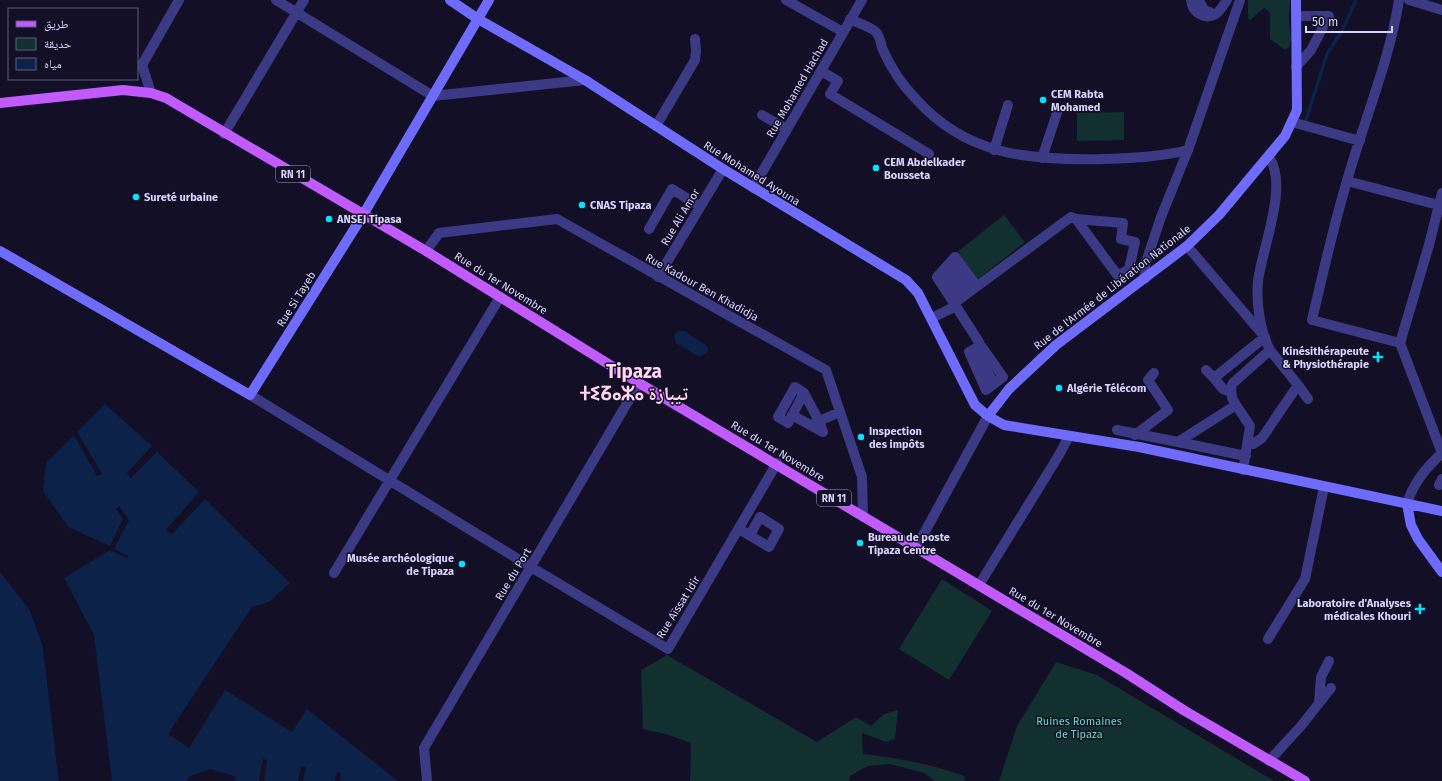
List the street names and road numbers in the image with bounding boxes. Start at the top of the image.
street label: Rue Mohamed Hachad [764,36,831,140]
street label: Rue Mohamed Ayouna [701,138,802,208]
road number: RN 11 [276,166,310,182]
street label: Rue Ali Amor [658,186,703,248]
street label: Rue de l'Armée de Libération Nationale [1031,222,1193,353]
street label: Rue du 1er Novembre [452,250,550,317]
street label: Rue Kadour Ben Khadidja [643,251,761,324]
street label: Rue Si Tayeb [274,269,319,329]
street label: Rue du 1er Novembre [729,418,827,485]
road number: RN 11 [817,490,851,506]
street label: Rue du Port [493,546,534,603]
street label: Rue Aïssat Idir [654,573,703,641]
street label: Rue du 1er Novembre [1007,584,1105,651]

